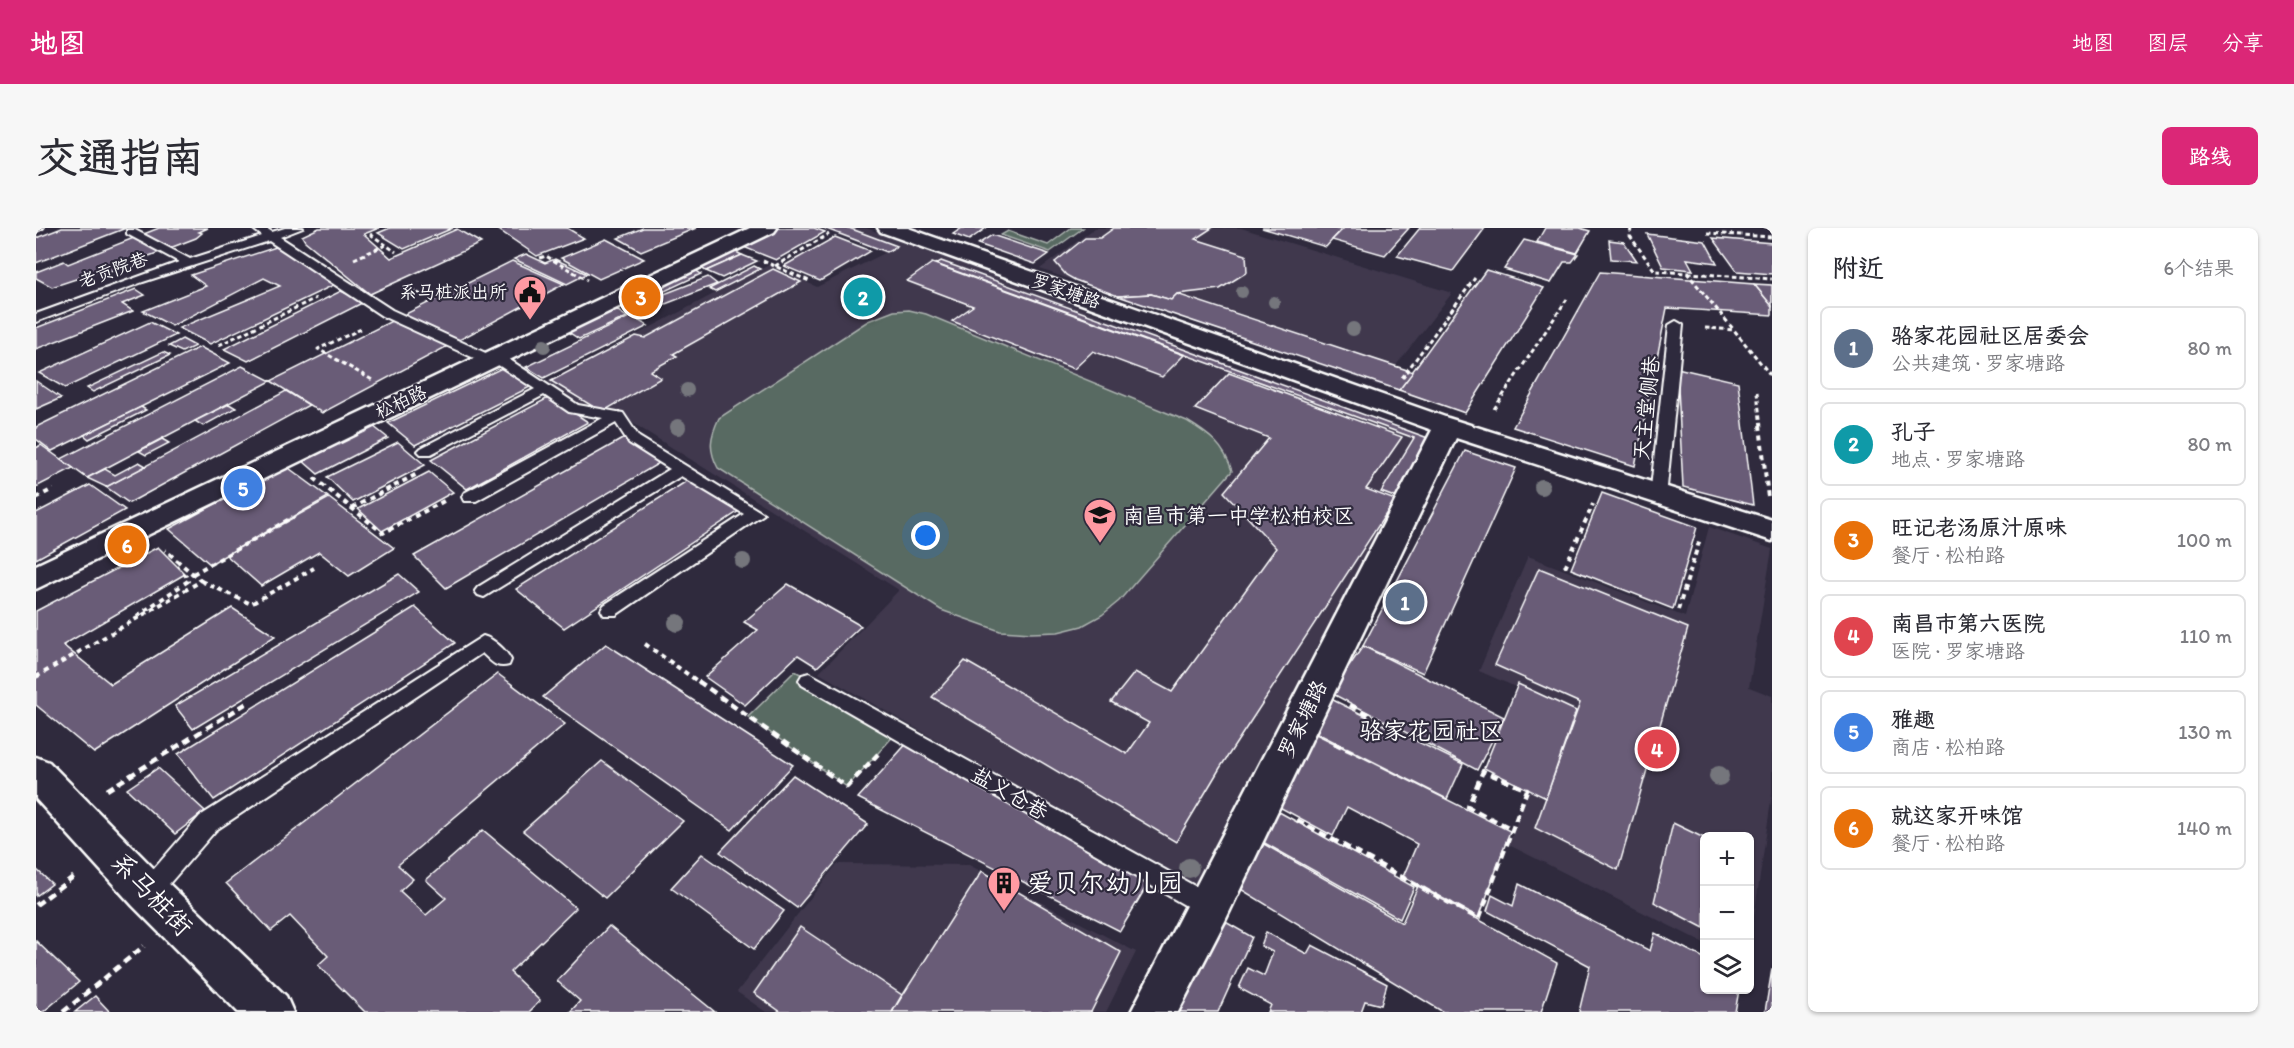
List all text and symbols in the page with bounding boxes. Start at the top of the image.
text: 地图 [30,26,86,60]
text: 地图 [2072,30,2114,55]
text: 图层 [2147,30,2189,55]
text: 分享 [2222,30,2264,55]
button: 路线 [2162,127,2258,185]
text: 交通指南 [36,132,204,183]
street label: 老贡院巷 [75,247,151,293]
text: 附近 [1832,252,1884,284]
text: 6个结果 [2163,256,2234,280]
street label: 罗家塘路 [1028,269,1104,313]
public building icon: 系马桩派出所 [512,274,548,321]
pin: 3 [622,274,660,320]
pin: 2 [844,274,882,320]
place label: 系马桩派出所 [399,281,507,303]
text: 骆家花园社区居委会 [1891,322,2089,349]
text: 1 [1849,336,1858,360]
text: 80 m [2187,336,2232,360]
text: 公共建筑 · 罗家塘路 [1891,351,2065,375]
street label: 天主堂侧巷 [1628,354,1664,462]
street label: 松柏路 [372,381,430,423]
text: 孔子 [1891,418,1935,445]
text: 2 [1848,432,1859,456]
text: 80 m [2187,432,2232,456]
text: 地点 · 罗家塘路 [1891,447,2025,471]
pin: 5 [224,466,262,510]
school or university icon: 南昌市第一中学松柏校区 [1082,497,1118,544]
place label: 南昌市第一中学松柏校区 [1123,503,1354,528]
text: 旺记老汤原汁原味 [1891,514,2067,541]
your location [911,521,940,550]
pin: 6 [108,522,146,568]
text: 3 [1848,528,1859,552]
text: 100 m [2177,528,2232,552]
text: 餐厅 · 松柏路 [1891,543,2005,567]
pin: 1 [1386,580,1424,625]
text: 南昌市第六医院 [1891,610,2045,637]
text: 4 [1847,624,1860,648]
text: 110 m [2180,624,2232,648]
text: 医院 · 罗家塘路 [1891,639,2025,663]
street label: 罗家塘路 [1272,676,1332,762]
text: 雅趣 [1891,706,1935,733]
district label: 骆家花园社区 [1359,716,1503,745]
text: 5 [1848,720,1859,744]
text: 130 m [2178,720,2232,744]
pin: 4 [1638,726,1676,772]
text: 商店 · 松柏路 [1891,735,2005,759]
street label: 盐义仓巷 [967,761,1053,825]
text: 就这家开味馆 [1891,802,2023,829]
text: 6 [1848,816,1859,840]
text: 140 m [2177,816,2232,840]
text: 餐厅 · 松柏路 [1891,831,2005,855]
map controls [1700,832,1754,994]
button: + [1700,832,1754,886]
street label: 系马桩街 [104,845,200,943]
building icon: 爱贝尔幼儿园 [986,865,1022,912]
place label: 爱贝尔幼儿园 [1027,867,1183,899]
button: − [1700,886,1754,940]
button: layers [1700,940,1754,994]

